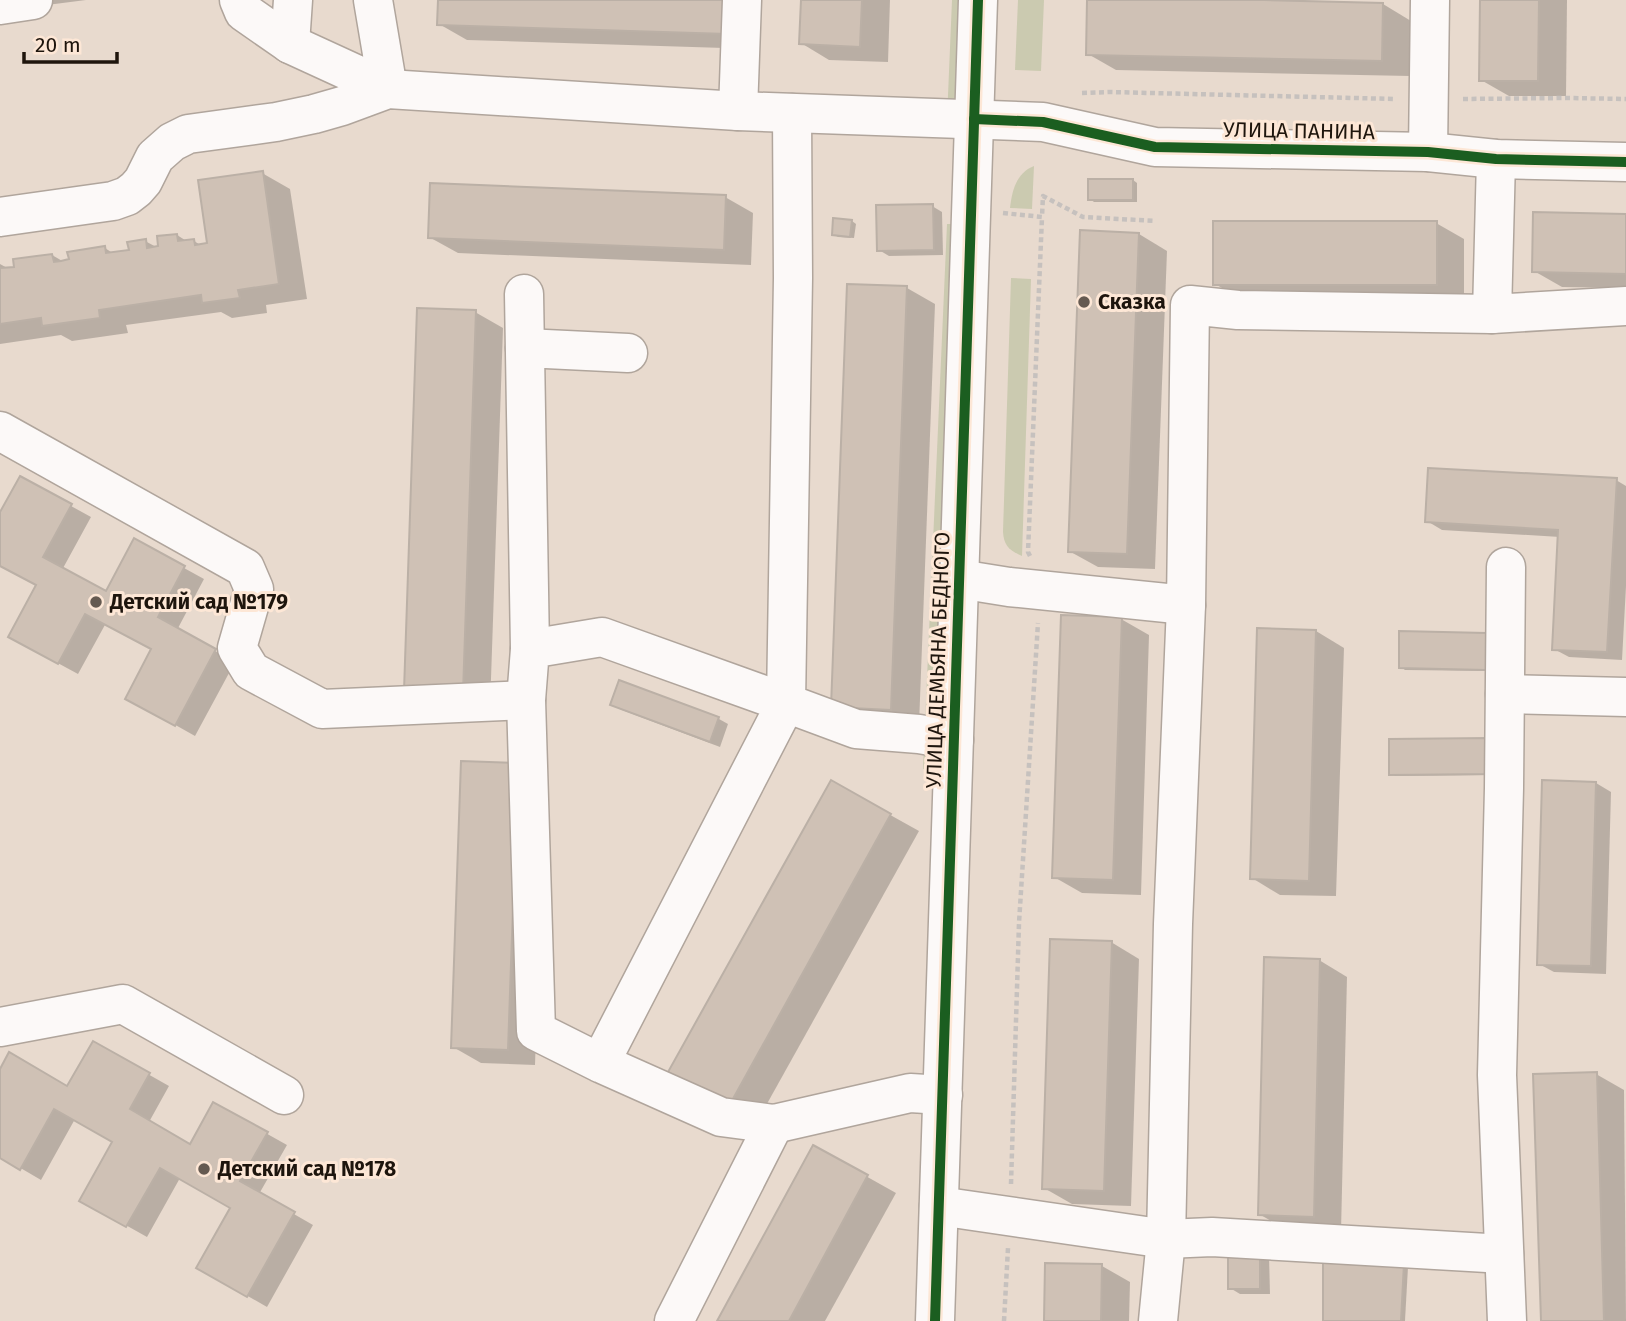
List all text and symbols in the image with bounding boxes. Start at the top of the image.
scale bar [24,21,117,65]
text: 20 m [35,32,81,58]
street label: УЛИЦА ПАНИНА [1223,117,1375,145]
place label: Сказка [1098,289,1166,315]
marker: Сказка [1076,294,1092,310]
street label: УЛИЦА ДЕМЬЯНА БЕДНОГО [921,531,955,789]
place label: Детский сад №179 [109,589,288,615]
marker: Детский сад №179 [88,594,104,610]
place label: Детский сад №178 [217,1156,396,1182]
marker: Детский сад №178 [196,1161,212,1177]

